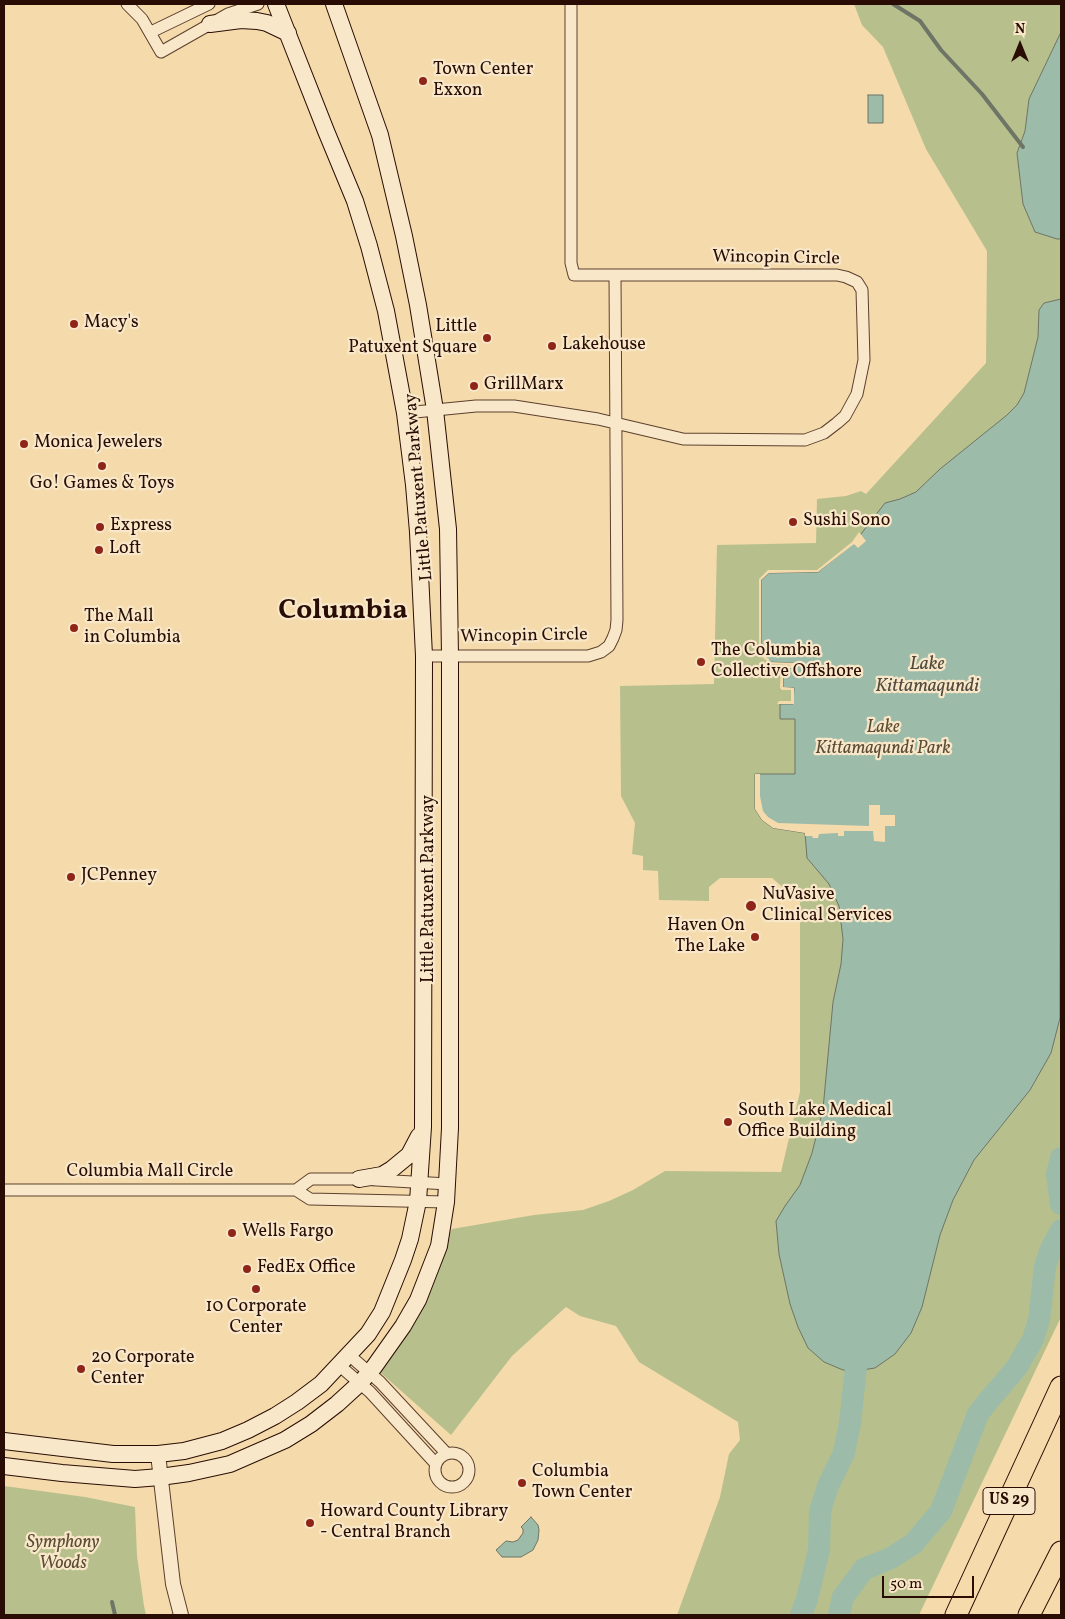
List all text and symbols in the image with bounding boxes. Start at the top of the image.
north arrow [995,20,1045,70]
text: N [1015,20,1025,39]
place label: Town Center Exxon [433,60,533,102]
marker: Town Center Exxon [417,75,429,87]
street label: Wincopin Circle [712,247,840,271]
place label: Macy's [84,313,139,335]
place label: Little Patuxent Square [348,317,477,359]
marker: Macy's [68,318,80,330]
marker: Little Patuxent Square [481,332,493,344]
place label: Lakehouse [562,335,646,357]
marker: Lakehouse [546,340,558,352]
place label: GrillMarx [484,375,564,397]
marker: GrillMarx [468,380,480,392]
street label: Little Patuxent Parkway [401,392,439,582]
place label: Monica Jewelers [34,433,162,455]
marker: Monica Jewelers [18,438,30,450]
marker: Go! Games & Toys [96,460,108,472]
place label: Go! Games & Toys [30,474,174,496]
place label: Sushi Sono [803,511,890,533]
place label: Express [110,516,172,538]
marker: Sushi Sono [787,516,799,528]
marker: Express [94,521,106,533]
place label: Loft [109,539,141,561]
marker: Loft [93,544,105,556]
district label: Columbia [278,596,408,630]
place label: The Mall in Columbia [84,607,181,650]
marker: The Mall in Columbia [68,622,80,634]
street label: Wincopin Circle [460,625,588,649]
place label: The Columbia Collective Offshore [711,641,862,684]
water label: Lake Kittamaqundi [875,655,979,699]
marker: The Columbia Collective Offshore [695,656,707,668]
park label: Lake Kittamaqundi Park [815,718,951,761]
street label: Little Patuxent Parkway [419,795,441,983]
place label: JCPenney [81,866,157,888]
marker: JCPenney [65,871,77,883]
place label: NuVasive Clinical Services [762,885,892,928]
marker: NuVasive Clinical Services [744,899,758,913]
place label: Haven On The Lake [667,916,745,959]
marker: Haven On The Lake [749,931,761,943]
place label: South Lake Medical Office Building [738,1101,892,1144]
marker: South Lake Medical Office Building [722,1116,734,1128]
street label: Columbia Mall Circle [67,1162,233,1184]
place label: Wells Fargo [242,1222,334,1244]
marker: Wells Fargo [226,1227,238,1239]
place label: FedEx Office [257,1258,356,1280]
marker: FedEx Office [241,1263,253,1275]
marker: 10 Corporate Center [250,1283,262,1295]
place label: 10 Corporate Center [205,1297,307,1340]
place label: 20 Corporate Center [91,1348,195,1390]
marker: 20 Corporate Center [75,1363,87,1375]
place label: Columbia Town Center [532,1462,632,1505]
marker: Columbia Town Center [516,1477,528,1489]
road number: US 29 [983,1488,1035,1514]
place label: Howard County Library - Central Branch [320,1502,508,1545]
marker: Howard County Library - Central Branch [304,1517,316,1529]
park label: Symphony Woods [26,1533,100,1576]
scale bar [885,1566,978,1598]
text: 50 m [890,1574,922,1595]

